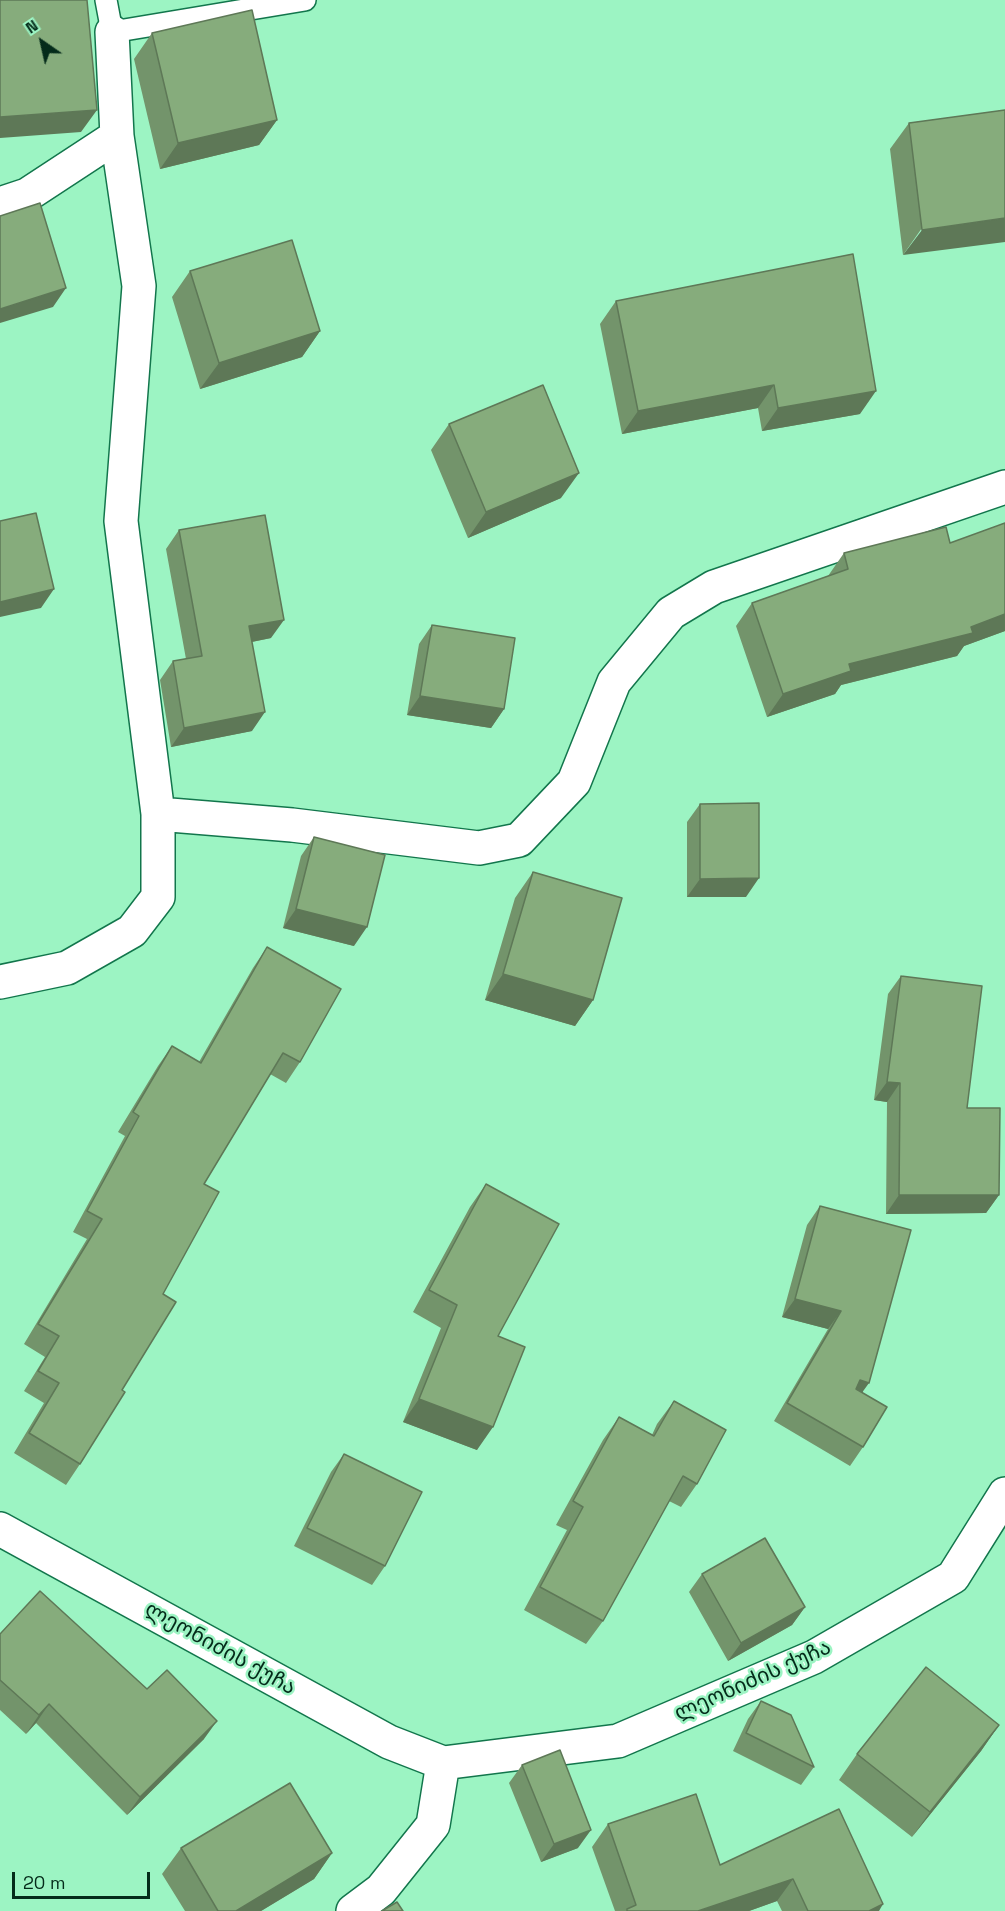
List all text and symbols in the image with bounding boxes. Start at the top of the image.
north arrow [12,12,72,72]
text: N [21,15,42,38]
street label: ლეონიძის ქუჩა [140,1597,300,1701]
street label: ლეონიძის ქუჩა [671,1635,835,1727]
scale bar [15,1860,153,1898]
text: 20 m [23,1871,66,1894]

